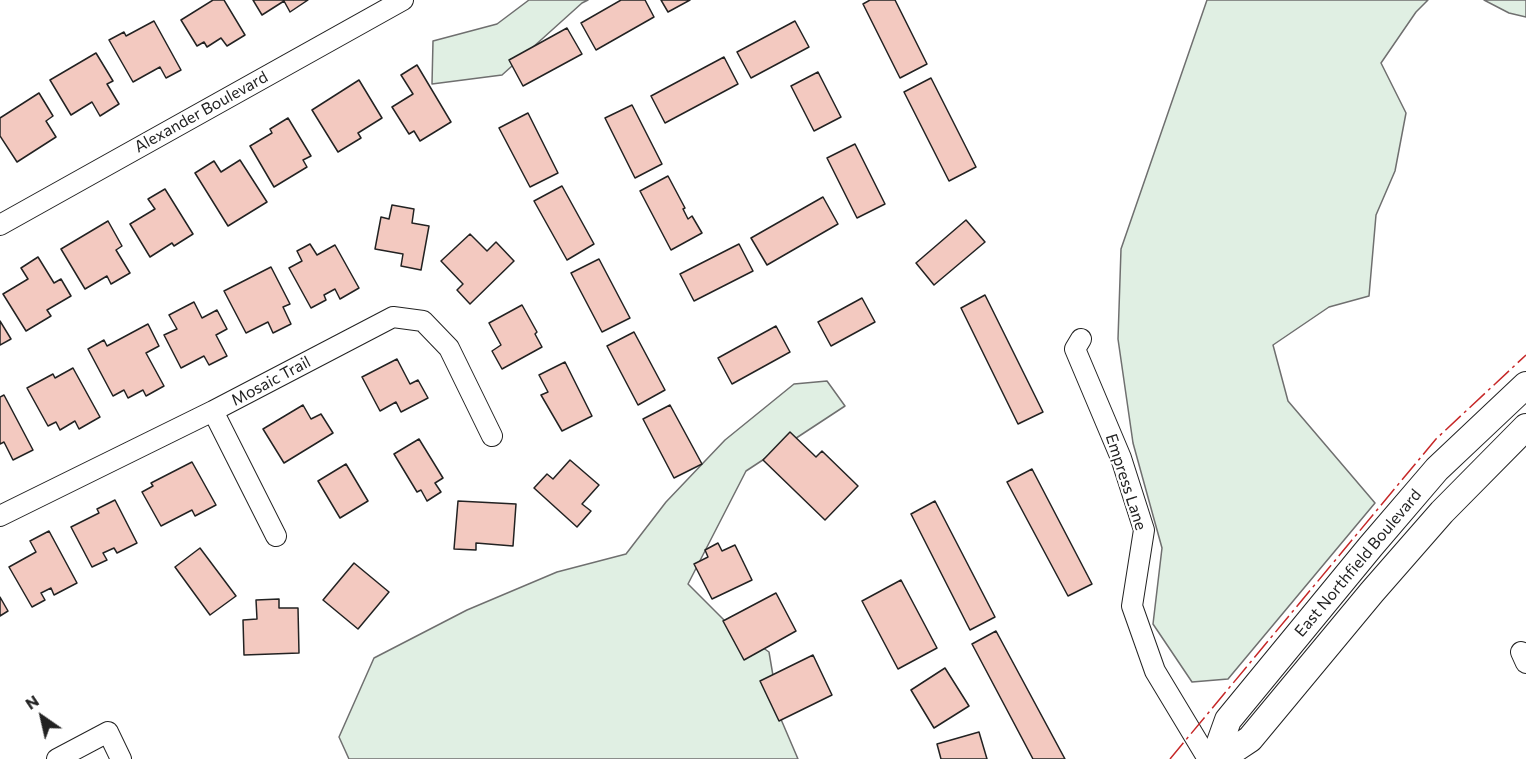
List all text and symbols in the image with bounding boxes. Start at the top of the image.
street label: Alexander Boulevard [131,67,271,157]
street label: Mosaic Trail [228,352,314,410]
street label: Empress Lane [1101,431,1151,533]
street label: East Northfield Boulevard [1291,485,1425,641]
north arrow [12,687,72,747]
text: N [21,690,42,713]

